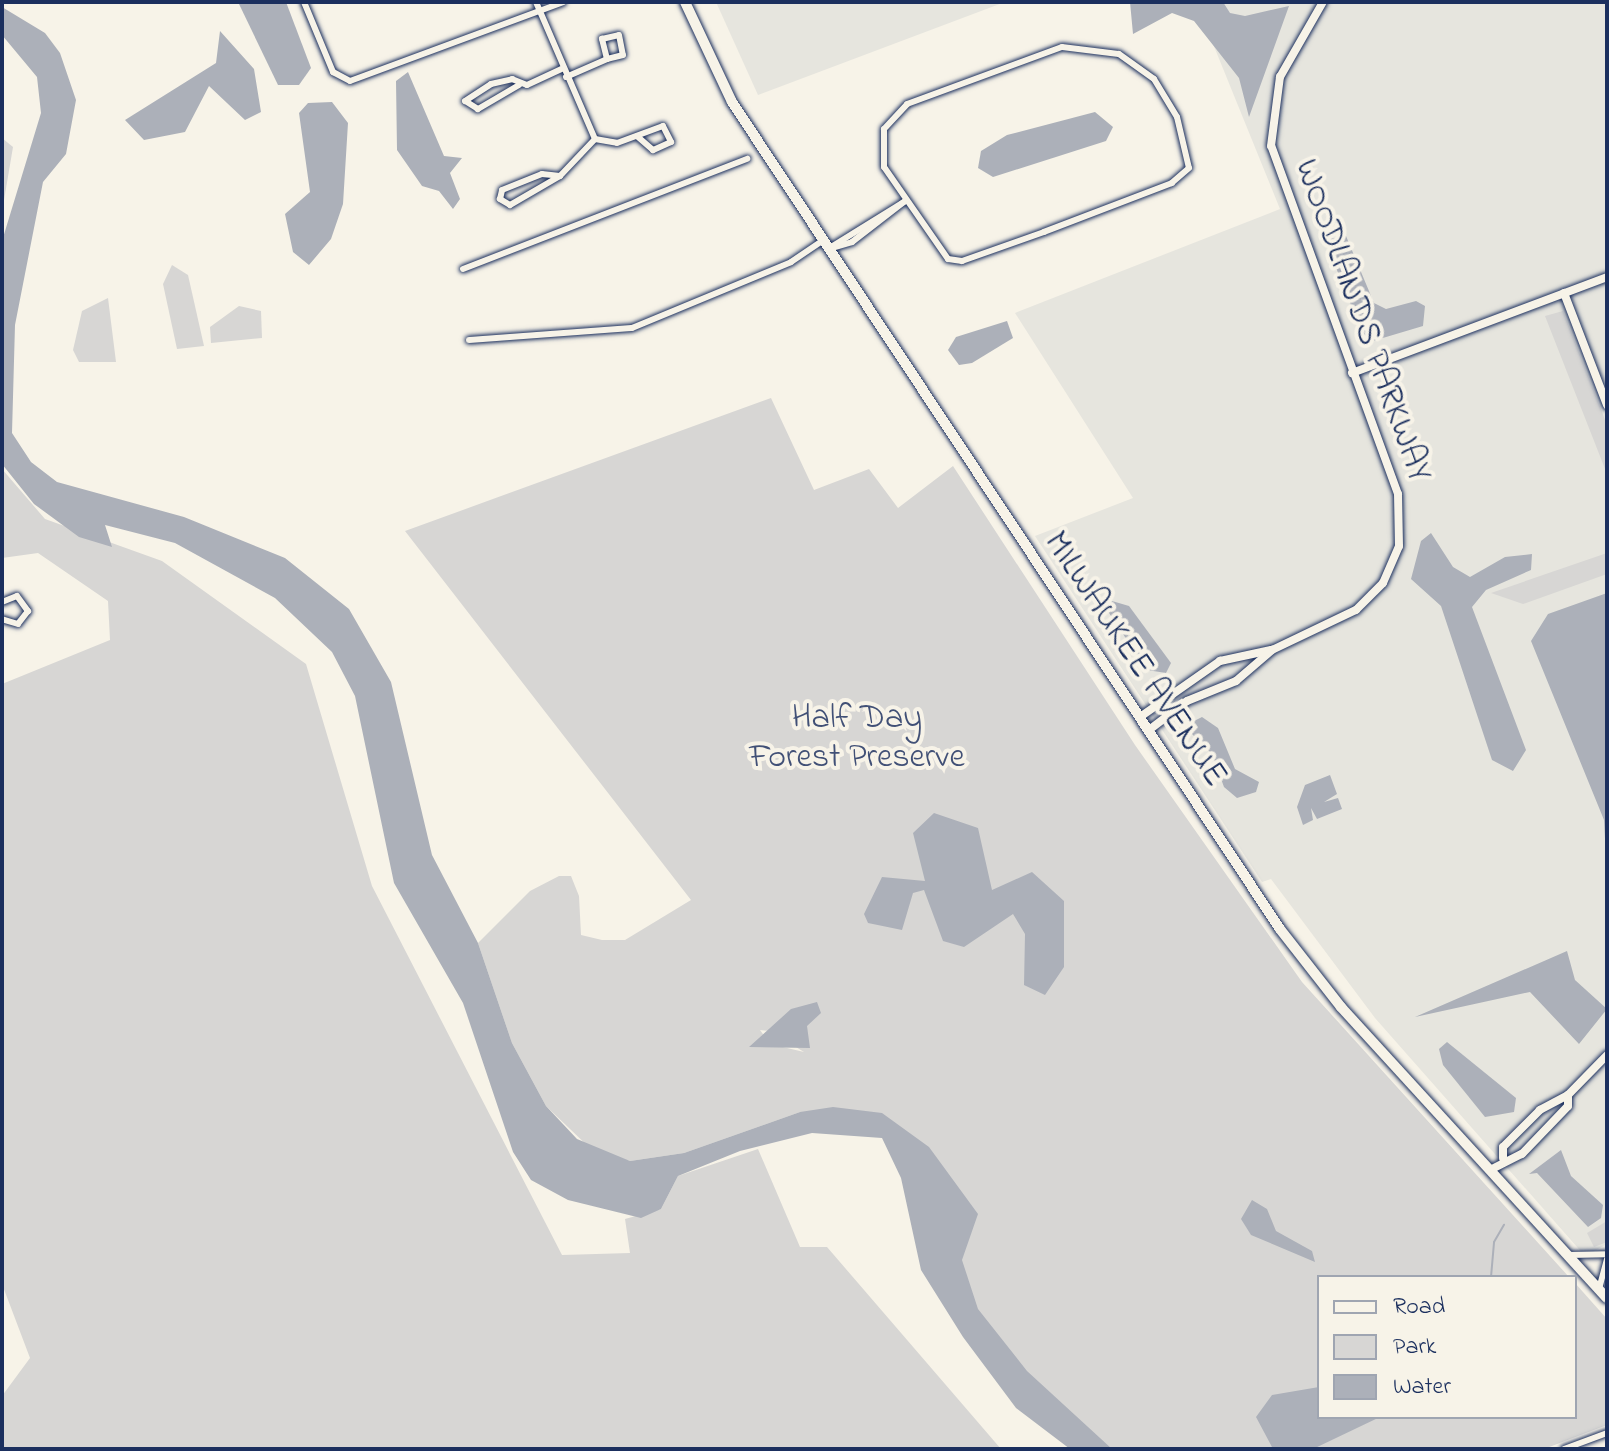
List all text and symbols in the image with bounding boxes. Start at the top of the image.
street label: WOODLANDS PARKWAY [1284,154,1438,488]
street label: MILWAUKEE AVENUE [1034,525,1234,795]
park label: Half Day Forest Preserve [749,699,965,778]
legend [1317,1275,1577,1419]
text: Road [1393,1290,1445,1325]
text: Park [1393,1330,1436,1365]
text: Water [1393,1370,1451,1405]

